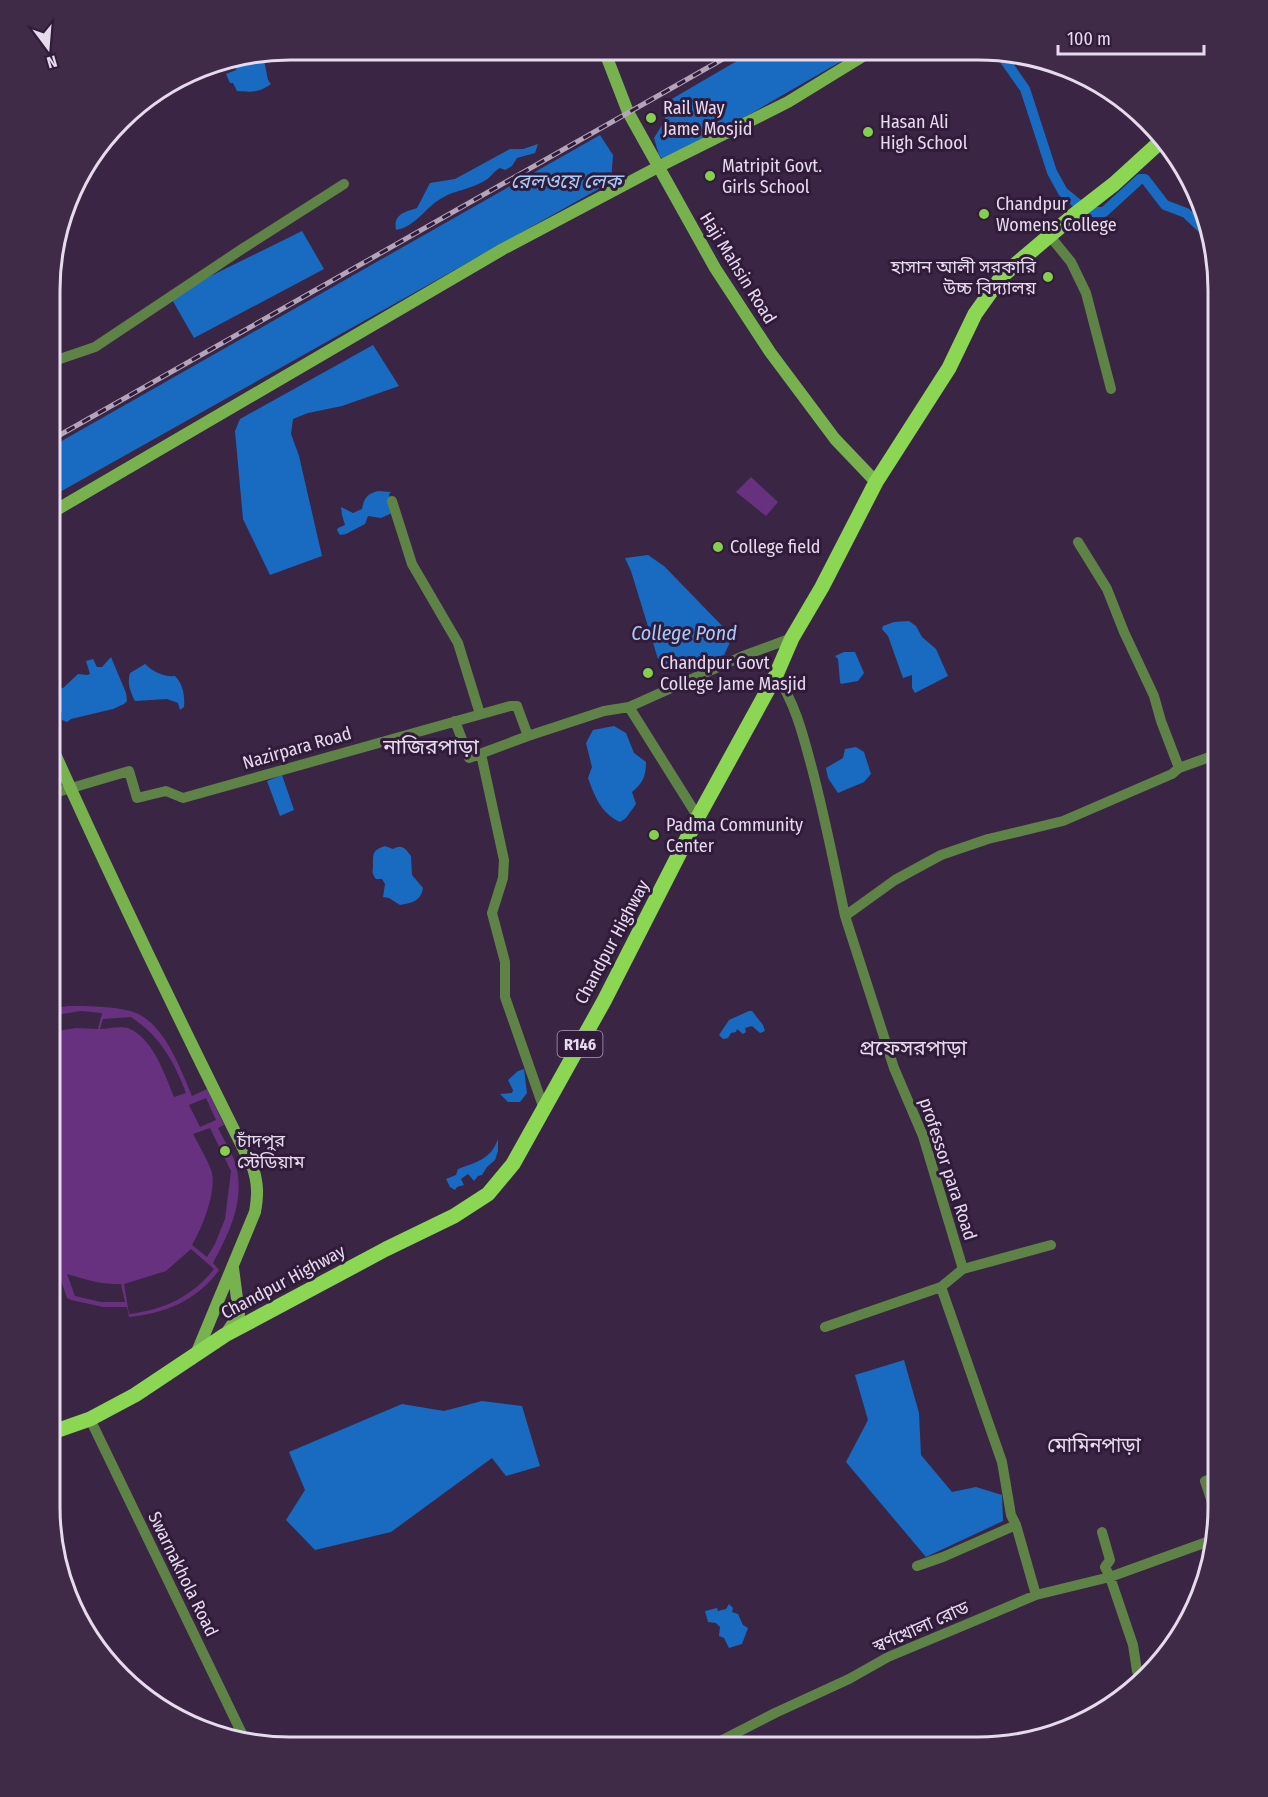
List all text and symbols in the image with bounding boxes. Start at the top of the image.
north arrow [18,18,78,78]
scale bar [1058,18,1204,56]
text: 100 m [1067,28,1111,50]
text: N [45,51,59,72]
place label: Rail Way Jame Mosjid [663,97,752,140]
marker: Rail Way Jame Mosjid [644,111,658,125]
place label: Hasan Ali High School [880,111,968,154]
marker: Hasan Ali High School [861,125,875,139]
place label: Matripit Govt. Girls School [722,155,822,198]
water label: রেলওয়ে লেক [511,169,625,193]
marker: Matripit Govt. Girls School [703,169,717,183]
place label: Chandpur Womens College [996,193,1117,236]
marker: Chandpur Womens College [977,207,991,221]
street label: Haji Mahsin Road [695,208,781,328]
place label: হাসান আলী সরকারি উচ্চ বিদ্যালয় [890,256,1037,299]
marker: হাসান আলী সরকারি উচ্চ বিদ্যালয় [1041,270,1055,284]
place label: College field [730,536,820,558]
marker: College field [711,540,725,554]
water label: College Pond [631,621,737,645]
place label: Chandpur Govt College Jame Masjid [660,652,806,695]
marker: Chandpur Govt College Jame Masjid [641,666,655,680]
street label: Nazirpara Road [240,722,354,774]
district label: নাজিরপাড়া [382,734,479,760]
place label: Padma Community Center [666,814,803,857]
marker: Padma Community Center [647,828,661,842]
street label: Chandpur Highway [570,876,654,1008]
road number: R146 [558,1031,602,1057]
district label: প্রফেসরপাড়া [859,1035,967,1061]
street label: professor para Road [915,1095,981,1243]
place label: চাঁদপুর স্টেডিয়াম [236,1130,305,1173]
marker: চাঁদপুর স্টেডিয়াম [218,1144,232,1158]
street label: Chandpur Highway [217,1240,349,1324]
district label: মোমিনপাড়া [1047,1433,1141,1457]
street label: Swarnakhola Road [143,1508,223,1640]
street label: স্বর্ণখোলা রোড [869,1596,972,1658]

